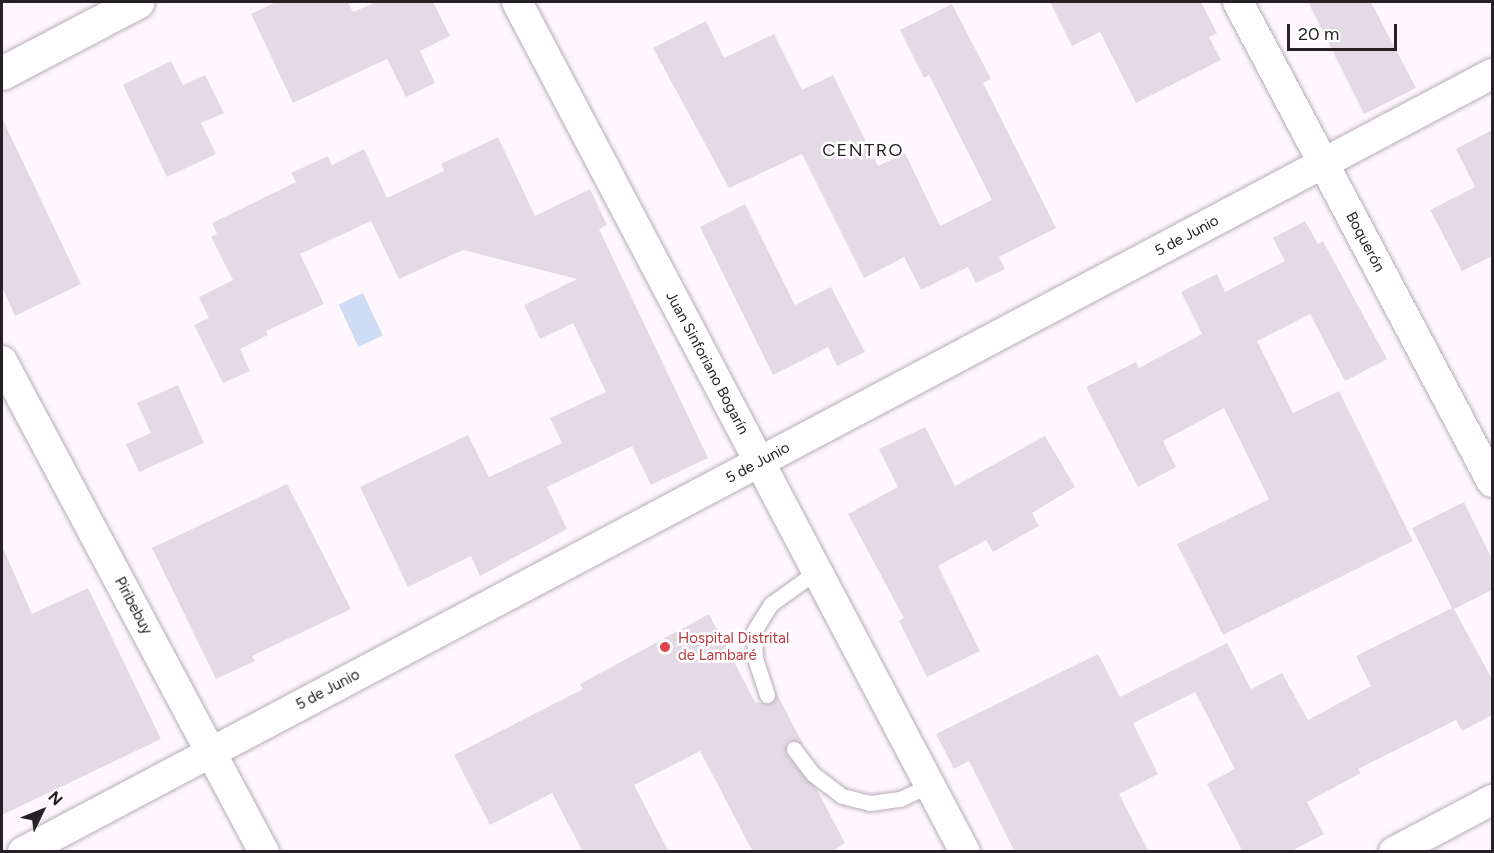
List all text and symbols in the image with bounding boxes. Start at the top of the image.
scale bar [1290,12,1400,50]
text: 20 m [1298,23,1339,45]
district label: CENTRO [822,139,904,161]
street label: Boquerón [1342,209,1388,275]
street label: 5 de Junio [1152,212,1222,260]
street label: Juan Sinforiano Bogarín [662,288,752,438]
street label: 5 de Junio [723,439,793,487]
street label: Piribebuy [110,574,156,638]
place label: Hospital Distrital de Lambaré [678,629,789,664]
marker: Hospital Distrital de Lambaré [656,638,674,656]
street label: 5 de Junio [293,666,363,714]
north arrow [12,781,72,841]
text: N [44,787,67,809]

